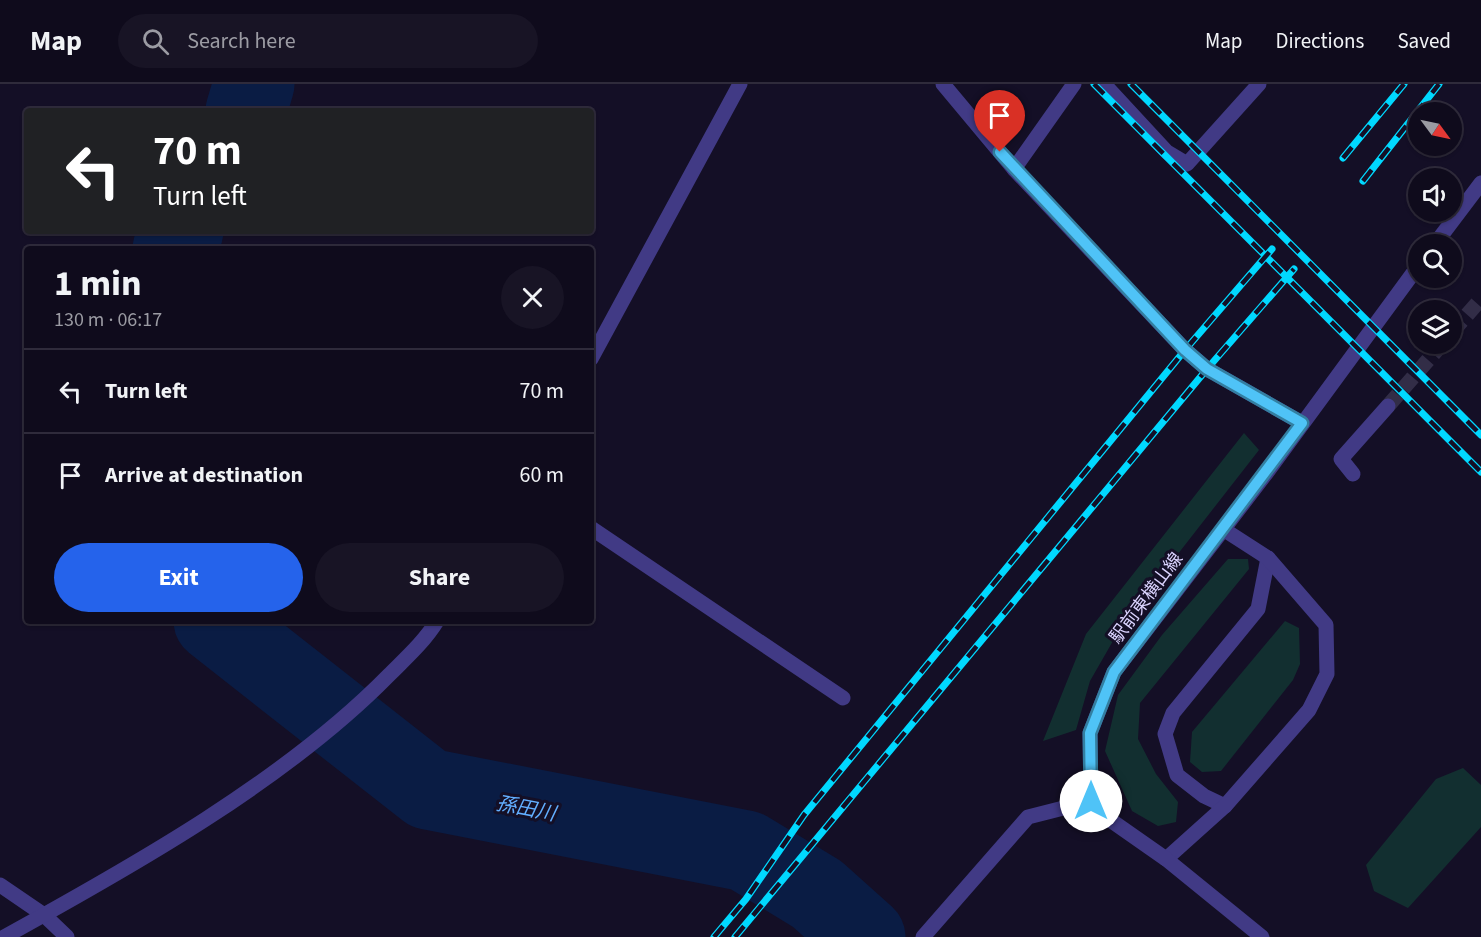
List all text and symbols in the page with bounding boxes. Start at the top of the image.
search box [118,14,538,68]
text: Map [30,21,82,61]
icon: search [139,25,172,58]
text: Search here [187,25,296,57]
text: Map [1205,26,1243,56]
text: Directions [1276,26,1364,56]
text: Saved [1397,26,1451,56]
pin [974,90,1025,152]
icon: arrive [983,99,1016,132]
north arrow [1408,102,1462,156]
map controls [1408,102,1462,354]
text: 70 m [153,121,242,181]
icon: left [54,132,132,210]
button: sound [1408,168,1462,222]
text: Turn left [153,177,247,216]
button: search [1408,234,1462,288]
text: 1 min [54,258,142,309]
button: close [501,266,564,329]
button: layers [1408,300,1462,354]
text: 130 m · 06:17 [54,306,162,334]
icon: left [54,375,87,408]
text: Turn left [105,375,187,407]
text: 70 m [519,375,564,407]
icon: arrive [54,459,87,492]
text: Arrive at destination [105,459,303,491]
text: 60 m [519,459,564,491]
button: Exit [54,543,303,612]
button: Share [315,543,564,612]
street label: 駅前東横山線 [1104,548,1189,649]
position arrow [1059,769,1123,833]
water label: 孫田川 [494,790,560,829]

